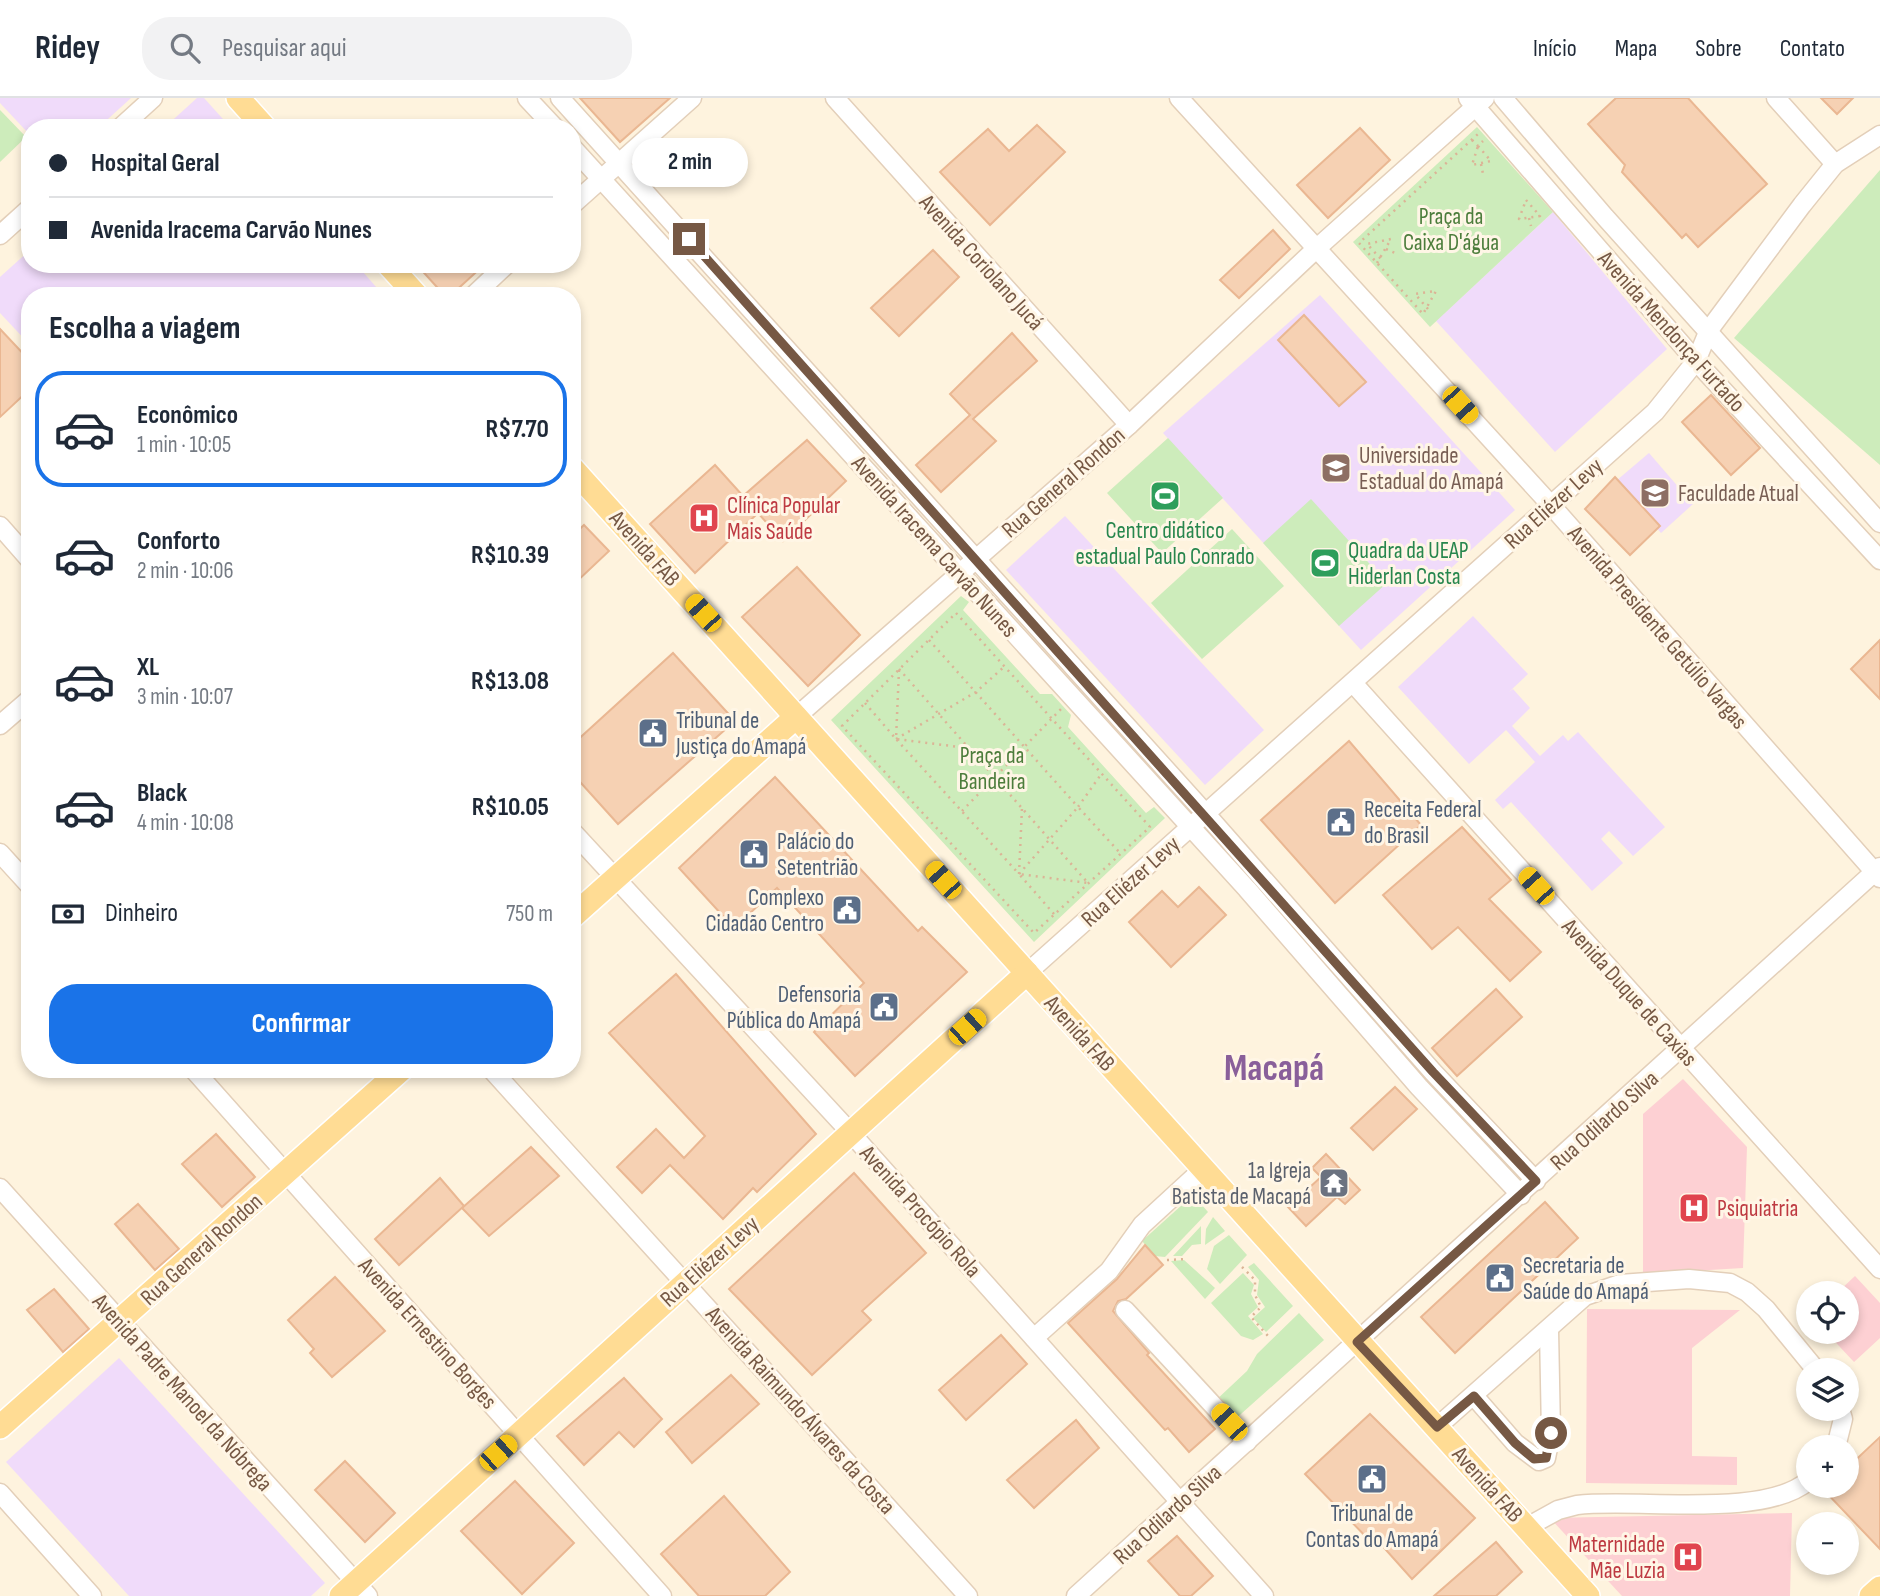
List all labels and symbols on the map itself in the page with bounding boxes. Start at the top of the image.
callout: 2 min [631,138,747,186]
street label: Avenida Coriolano Jucá [912,188,1050,336]
park label: Praça da Caixa D'água [1403,203,1499,257]
route end [673,223,705,255]
street label: Avenida Mendonça Furtado [1591,245,1751,418]
car [1439,382,1482,428]
street label: Rua General Rondon [996,422,1131,544]
place label: Universidade Estadual do Amapá [1359,442,1504,496]
street label: Avenida Iracema Carvão Nunes [845,449,1023,643]
school or university icon: Universidade Estadual do Amapá [1319,451,1353,485]
street label: Rua Eliézer Levy [1499,452,1609,555]
school or university icon: Faculdade Atual [1638,476,1672,510]
sports icon: Centro didático estadual Paulo Conrado [1148,479,1182,513]
place label: Faculdade Atual [1678,480,1799,508]
place label: Clínica Popular Mais Saúde [727,492,841,546]
hospital icon: Clínica Popular Mais Saúde [687,501,721,535]
street label: Avenida FAB [602,504,686,592]
place label: Centro didático estadual Paulo Conrado [1075,517,1255,571]
street label: Avenida Presidente Getúlio Vargas [1561,520,1753,735]
place label: Quadra da UEAP Hiderlan Costa [1348,537,1468,591]
sports icon: Quadra da UEAP Hiderlan Costa [1308,546,1342,580]
car [682,590,725,636]
place label: Tribunal de Justiça do Amapá [675,707,806,761]
public building icon: Tribunal de Justiça do Amapá [636,716,670,750]
park label: Praça da Bandeira [958,742,1026,796]
place label: Receita Federal do Brasil [1364,796,1481,850]
public building icon: Receita Federal do Brasil [1324,805,1358,839]
place label: Palácio do Setentrião [777,828,858,882]
street label: Rua Eliézer Levy [1076,830,1186,933]
public building icon: Palácio do Setentrião [737,837,771,871]
car [922,857,965,903]
car [1515,863,1558,909]
place label: Complexo Cidadão Centro [705,884,824,938]
public building icon: Complexo Cidadão Centro [830,893,864,927]
street label: Avenida Duque de Caxias [1555,912,1703,1072]
place label: Defensoria Pública do Amapá [727,981,861,1035]
street label: Avenida FAB [1037,989,1121,1077]
public building icon: Defensoria Pública do Amapá [867,990,901,1024]
car [945,1005,990,1049]
district label: Macapá [1224,1047,1324,1091]
street label: Rua Odilardo Silva [1545,1065,1665,1177]
street label: Avenida Procópio Rola [853,1139,987,1283]
place label: 1a Igreja Batista de Macapá [1172,1157,1311,1211]
temple icon: 1a Igreja Batista de Macapá [1317,1166,1351,1200]
street label: Rua General Rondon [135,1188,268,1312]
hospital icon: Psiquiatria [1677,1191,1711,1225]
place label: Psiquiatria [1717,1195,1798,1223]
street label: Rua Eliézer Levy [655,1210,765,1313]
street label: Avenida Ernestino Borges [351,1252,503,1415]
place label: Secretaria de Saúde do Amapá [1523,1252,1649,1306]
public building icon: Secretaria de Saúde do Amapá [1483,1261,1517,1295]
street label: Avenida Padre Manoel da Nóbrega [86,1287,278,1497]
street label: Avenida Raimundo Álvares da Costa [699,1300,901,1520]
car [1207,1399,1252,1445]
route start [1535,1417,1567,1449]
car [476,1431,521,1475]
street label: Avenida FAB [1445,1440,1529,1528]
street label: Rua Odilardo Silva [1108,1459,1228,1571]
public building icon: Tribunal de Contas do Amapá [1355,1462,1389,1496]
place label: Tribunal de Contas do Amapá [1305,1500,1439,1554]
place label: Maternidade Mãe Luzia [1568,1531,1665,1585]
hospital icon: Maternidade Mãe Luzia [1671,1540,1705,1574]

